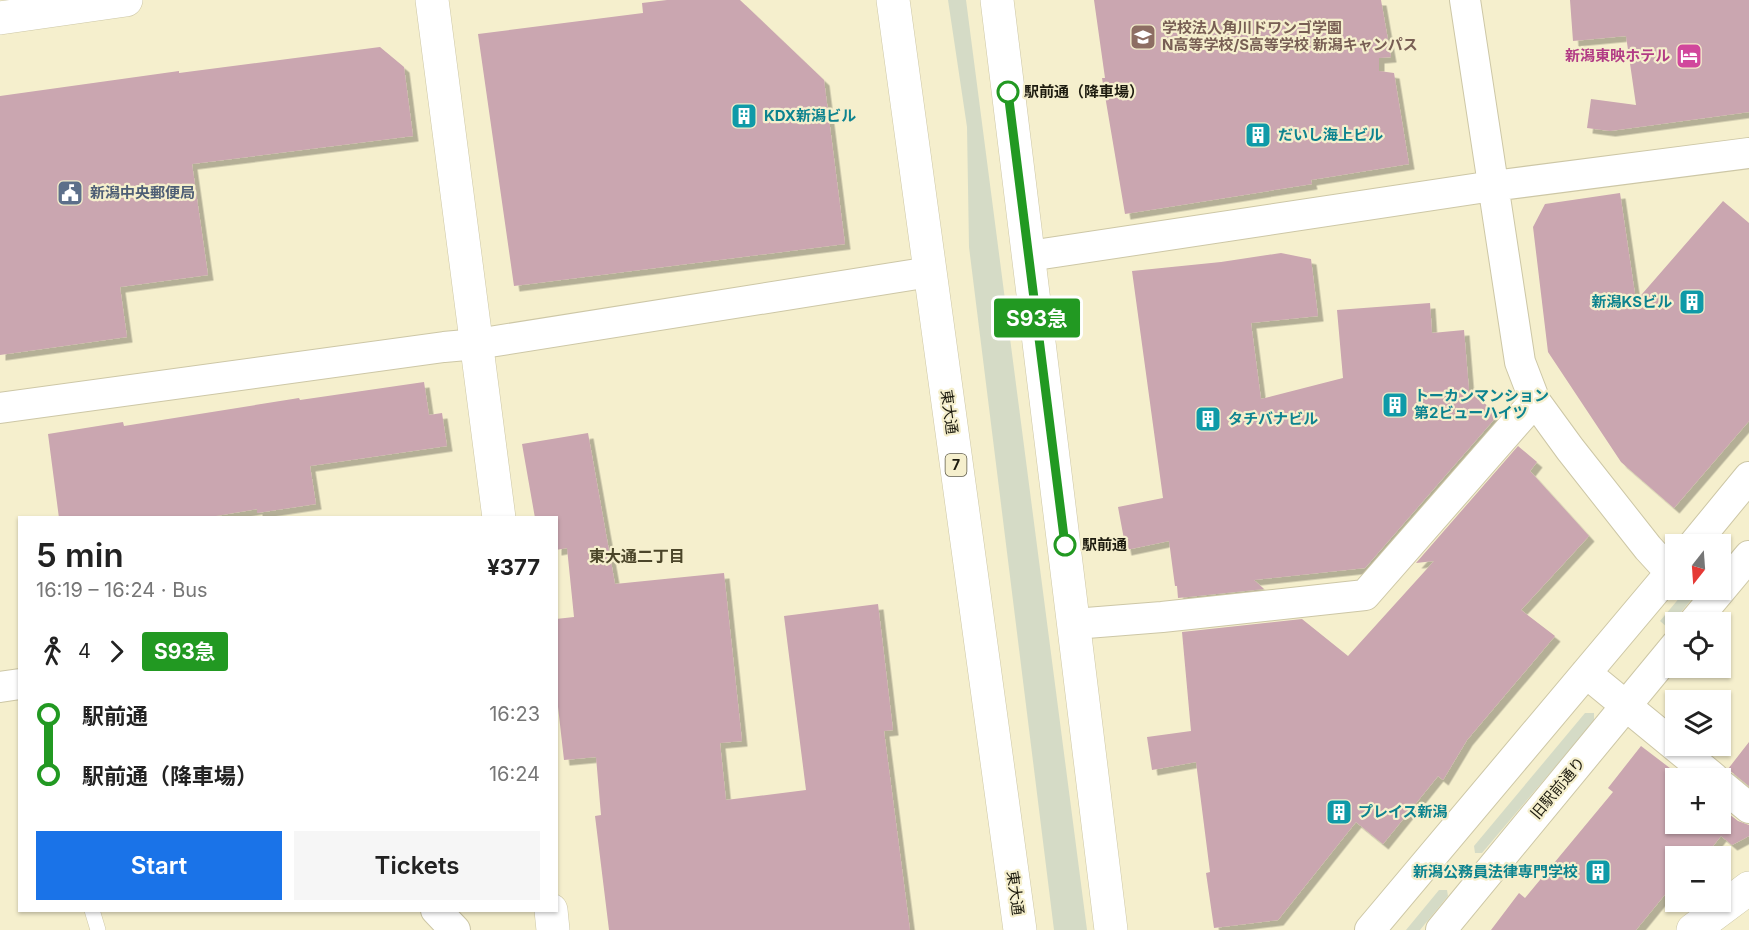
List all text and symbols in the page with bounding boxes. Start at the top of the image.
place label: 学校法人角川ドワンゴ学園 N高等学校/S高等学校 新潟キャンパス [1162,18,1418,54]
school or university icon: 学校法人角川ドワンゴ学園 N高等学校/S高等学校 新潟キャンパス [1128,22,1158,52]
hotel icon: 新潟東映ホテル [1674,41,1704,71]
place label: 新潟東映ホテル [1565,46,1670,65]
marker: 駅前通（降車場） [997,81,1019,103]
place label: 駅前通（降車場） [1024,82,1144,101]
building icon: KDX新潟ビル [729,101,759,131]
place label: KDX新潟ビル [764,106,856,125]
building icon: だいし海上ビル [1243,120,1273,150]
place label: だいし海上ビル [1278,125,1383,144]
public building icon: 新潟中央郵便局 [55,178,85,208]
place label: 新潟中央郵便局 [90,183,195,202]
building icon: 新潟KSビル [1677,287,1707,317]
place label: 新潟KSビル [1592,292,1672,311]
line badge: S93急 [995,298,1079,338]
text: S93急 [1006,306,1068,331]
place label: トーカンマンション 第2ビューハイツ [1414,386,1549,422]
street label: 東大通 [937,388,962,436]
building icon: トーカンマンション 第2ビューハイツ [1380,390,1410,420]
building icon: タチバナビル [1193,404,1223,434]
place label: タチバナビル [1228,409,1318,428]
road number: 7 [946,454,966,476]
marker: 駅前通 [1054,534,1076,556]
north arrow [1665,534,1731,600]
map controls [1665,534,1731,912]
text: 5 min [36,535,124,575]
place label: 駅前通 [1082,535,1127,554]
district label: 東大通二丁目 [589,546,685,566]
text: ¥377 [487,554,540,580]
text: 16:19 – 16:24 · Bus [36,578,208,602]
button: locate [1665,612,1731,678]
icon: walk [36,635,69,668]
icon: forward [100,635,133,668]
text: 4 [78,639,91,663]
text: S93急 [154,639,216,664]
button: layers [1665,690,1731,756]
text: 16:23 [489,702,540,726]
text: 駅前通 [82,703,148,729]
street label: 旧駅前通り [1526,753,1589,823]
text: 16:24 [489,762,540,786]
text: 駅前通（降車場） [82,763,258,789]
button: + [1665,768,1731,834]
building icon: プレイス新潟 [1324,797,1354,827]
place label: プレイス新潟 [1358,802,1448,821]
button: Start [36,831,282,900]
button: Tickets [294,831,540,900]
button: − [1665,846,1731,912]
building icon: 新潟公務員法律専門学校 [1583,857,1613,887]
place label: 新潟公務員法律専門学校 [1413,862,1578,881]
street label: 東大通 [1003,869,1028,917]

